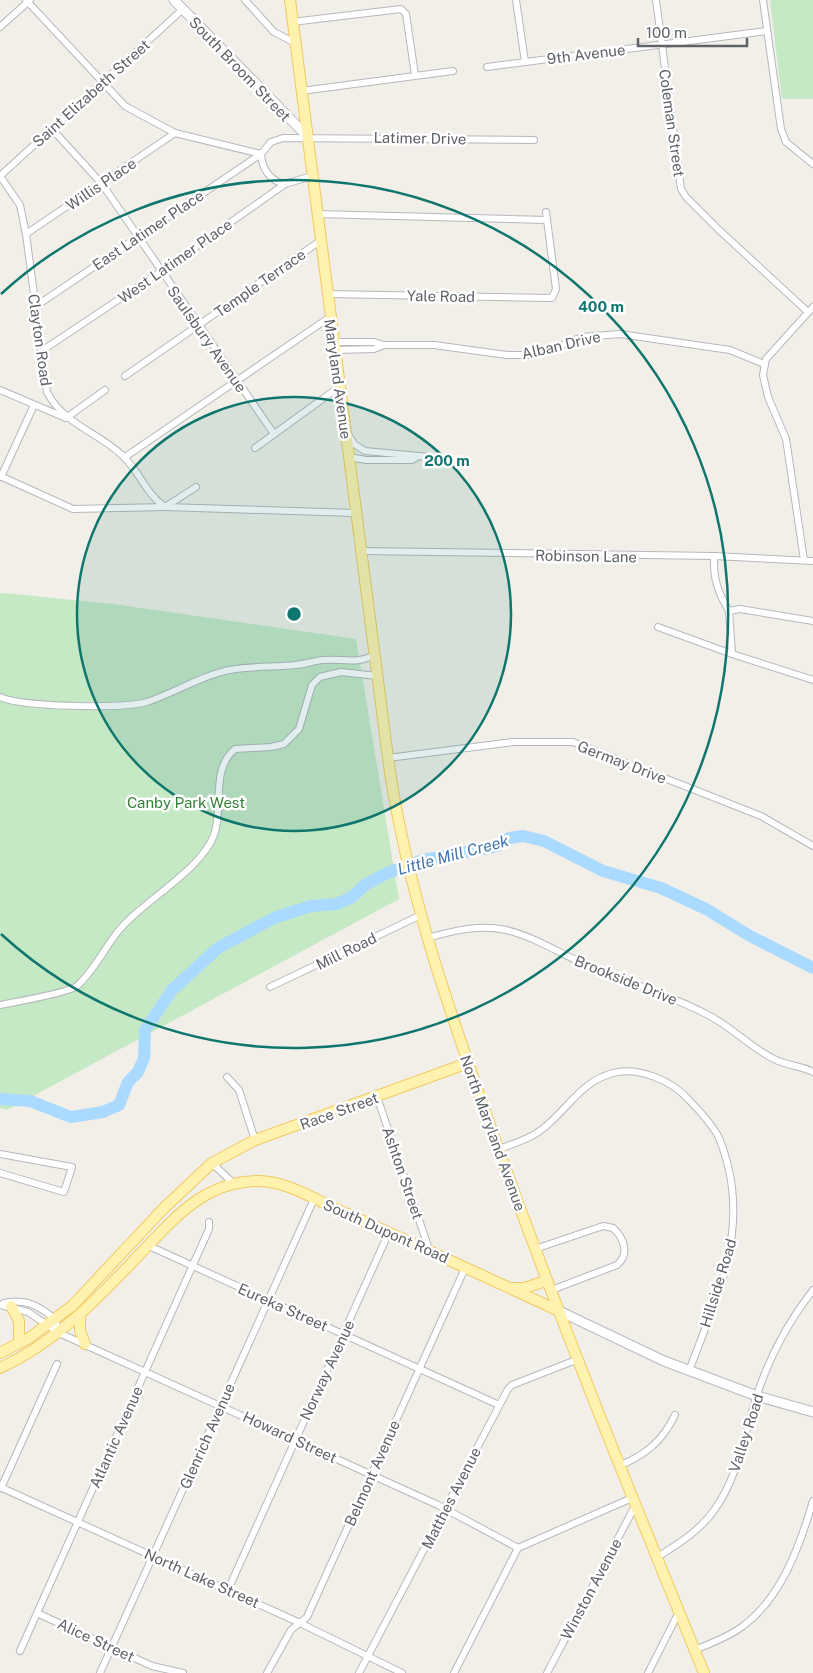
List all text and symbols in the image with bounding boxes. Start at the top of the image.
street label: South Broom Street [186,13,294,125]
scale bar [638,15,747,47]
text: 100 m [646,24,687,41]
street label: Saint Elizabeth Street [29,36,153,150]
street label: 9th Avenue [546,41,626,67]
street label: Coleman Street [656,68,688,178]
street label: Latimer Drive [373,129,467,147]
street label: Willis Place [63,154,139,214]
street label: East Latimer Place [89,187,207,273]
street label: West Latimer Place [115,215,235,307]
street label: Temple Terrace [211,245,309,321]
street label: Saulsbury Avenue [164,283,250,395]
street label: Yale Road [407,287,475,305]
street label: Clayton Road [25,293,55,387]
text: 400 m [578,298,624,315]
street label: Maryland Avenue [321,318,355,440]
street label: Alban Drive [520,328,602,362]
text: 200 m [424,452,470,469]
street label: Robinson Lane [535,547,637,565]
centre of rings [285,605,303,623]
street label: Germay Drive [575,737,669,787]
park label: Canby Park West [127,794,245,811]
water label: Little Mill Creek [395,831,511,879]
street label: Mill Road [313,929,379,973]
street label: Brookside Drive [572,952,680,1008]
street label: North Maryland Avenue [457,1053,529,1213]
street label: Race Street [297,1089,381,1133]
street label: Ashton Street [379,1125,427,1222]
street label: South Dupont Road [321,1196,451,1266]
street label: Hillside Road [696,1237,740,1329]
street label: Eureka Street [236,1280,331,1334]
street label: Norway Avenue [296,1317,358,1423]
street label: Glenrich Avenue [176,1381,238,1491]
street label: Atlantic Avenue [86,1384,146,1490]
street label: Valley Road [725,1391,767,1475]
street label: Howard Street [240,1408,340,1466]
street label: Belmont Avenue [341,1418,403,1528]
street label: Matthes Avenue [418,1444,484,1552]
street label: Winston Avenue [557,1536,625,1642]
street label: North Lake Street [142,1545,262,1611]
street label: Alice Street [55,1615,137,1665]

